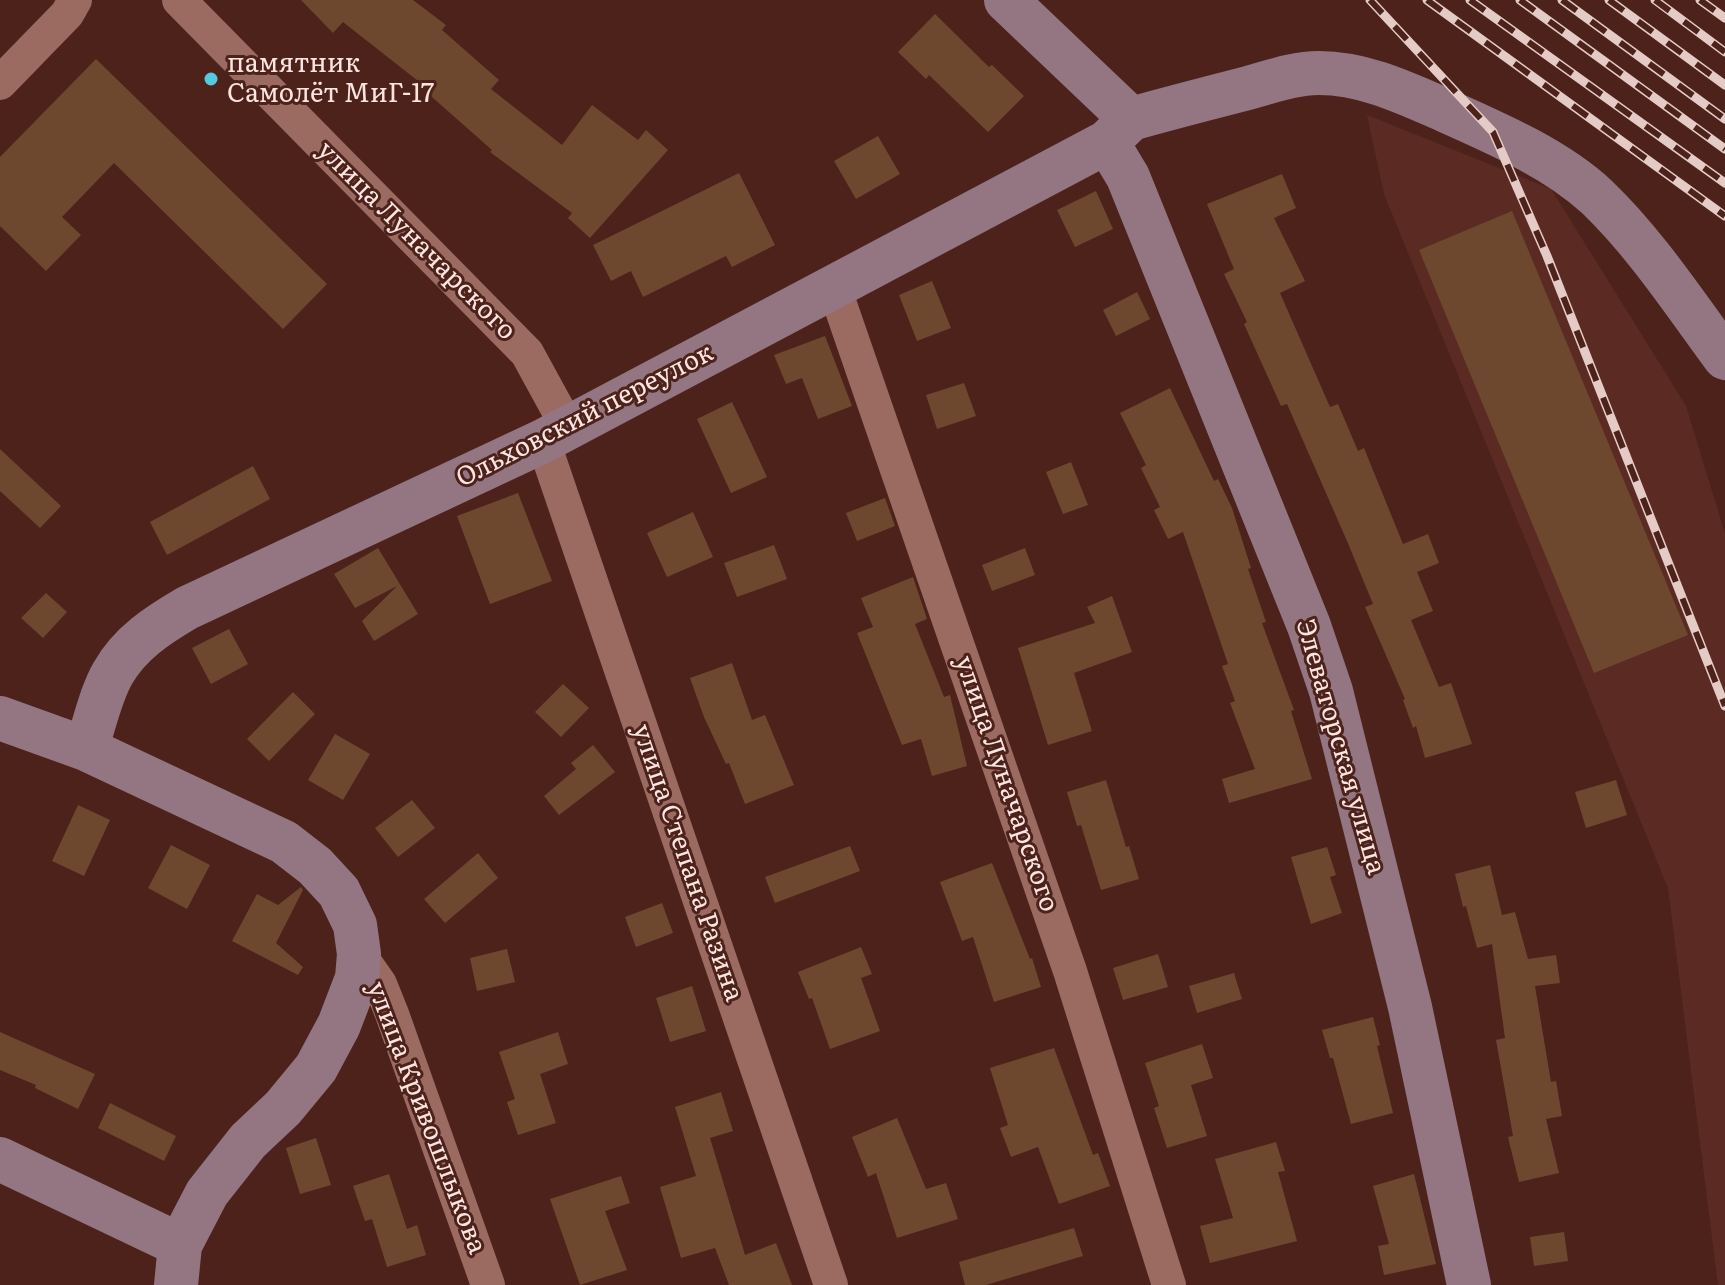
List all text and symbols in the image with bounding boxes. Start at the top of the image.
place label: памятник Самолёт МиГ-17 [227,48,434,110]
marker: памятник Самолёт МиГ-17 [202,70,220,88]
street label: улица Луначарского [310,135,522,347]
street label: Ольховский переулок [451,338,719,494]
street label: Элеваторская улица [1289,616,1391,878]
street label: улица Луначарского [948,652,1064,916]
street label: улица Степана Разина [625,720,749,1006]
street label: улица Кривошлыкова [360,977,492,1259]

